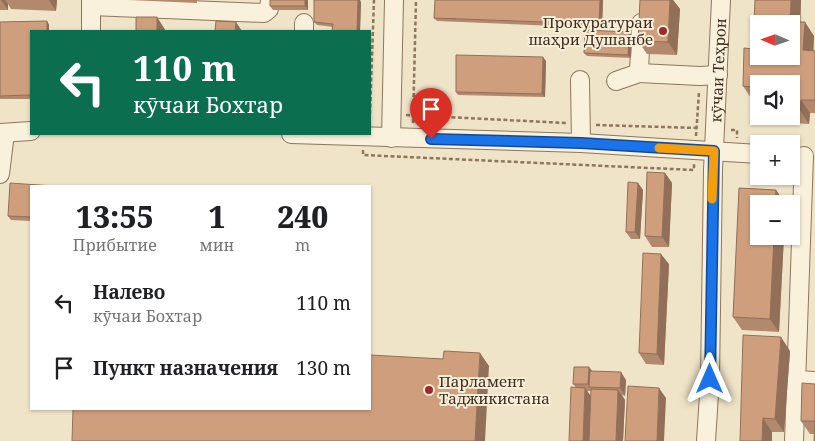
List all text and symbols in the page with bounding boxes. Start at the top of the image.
place label: Прокуратураи шаҳри Душанбе [528,12,653,49]
north arrow [750,15,800,65]
map controls [750,15,800,245]
street label: кӯчаи Теҳрон [705,18,730,123]
marker: Прокуратураи шаҳри Душанбе [657,25,669,37]
text: 110 m [133,44,236,91]
icon: left [50,50,115,115]
button: sound [750,75,800,125]
pin [410,88,452,139]
text: кӯчаи Бохтар [133,89,283,119]
icon: arrive [417,95,445,123]
button: + [750,135,800,185]
button: − [750,195,800,245]
text: 13:55 [76,196,153,237]
text: 1 [208,196,225,237]
text: 240 [277,196,328,237]
text: Прибытие [73,234,157,256]
text: мин [200,234,234,256]
text: m [295,234,310,256]
text: Налево [93,279,165,305]
icon: left [50,289,78,317]
text: 110 m [296,290,351,316]
text: кӯчаи Бохтар [93,305,202,327]
position arrow [683,352,735,404]
icon: arrive [50,354,78,382]
text: Пункт назначения [93,355,278,381]
text: 130 m [296,355,351,381]
place label: Парламент Таджикистана [439,371,550,408]
marker: Парламент Таджикистана [423,384,435,396]

